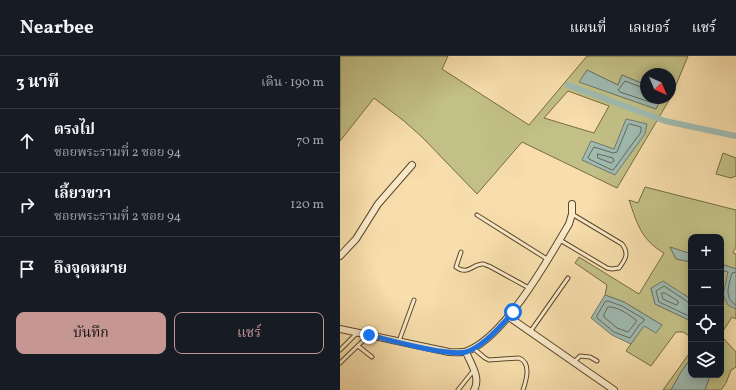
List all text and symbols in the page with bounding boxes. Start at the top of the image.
text: Nearbee [20,15,94,41]
text: แผนที่ [570,19,606,38]
text: เลเยอร์ [628,19,670,38]
text: แชร์ [692,19,716,38]
north arrow [640,68,676,104]
text: 3 นาที [16,71,59,94]
text: เดิน · 190 m [261,74,324,92]
text: ตรงไป [54,120,95,141]
icon: ahead [16,130,38,152]
text: 70 m [296,132,324,150]
text: ซอยพระรามที่ 2 ซอย 94 [54,144,181,162]
text: เลี้ยวขวา [54,184,111,205]
icon: right [16,194,38,216]
text: 120 m [290,196,324,214]
text: ซอยพระรามที่ 2 ซอย 94 [54,208,181,226]
map controls [688,234,724,378]
button: + [688,234,724,270]
icon: arrive [16,258,38,280]
text: ถึงจุดหมาย [54,259,127,280]
button: − [688,270,724,306]
route start [504,303,522,321]
button: locate [688,306,724,342]
button: บันทึก [16,312,166,354]
button: แชร์ [174,312,324,354]
route end [360,326,378,344]
button: layers [688,342,724,378]

